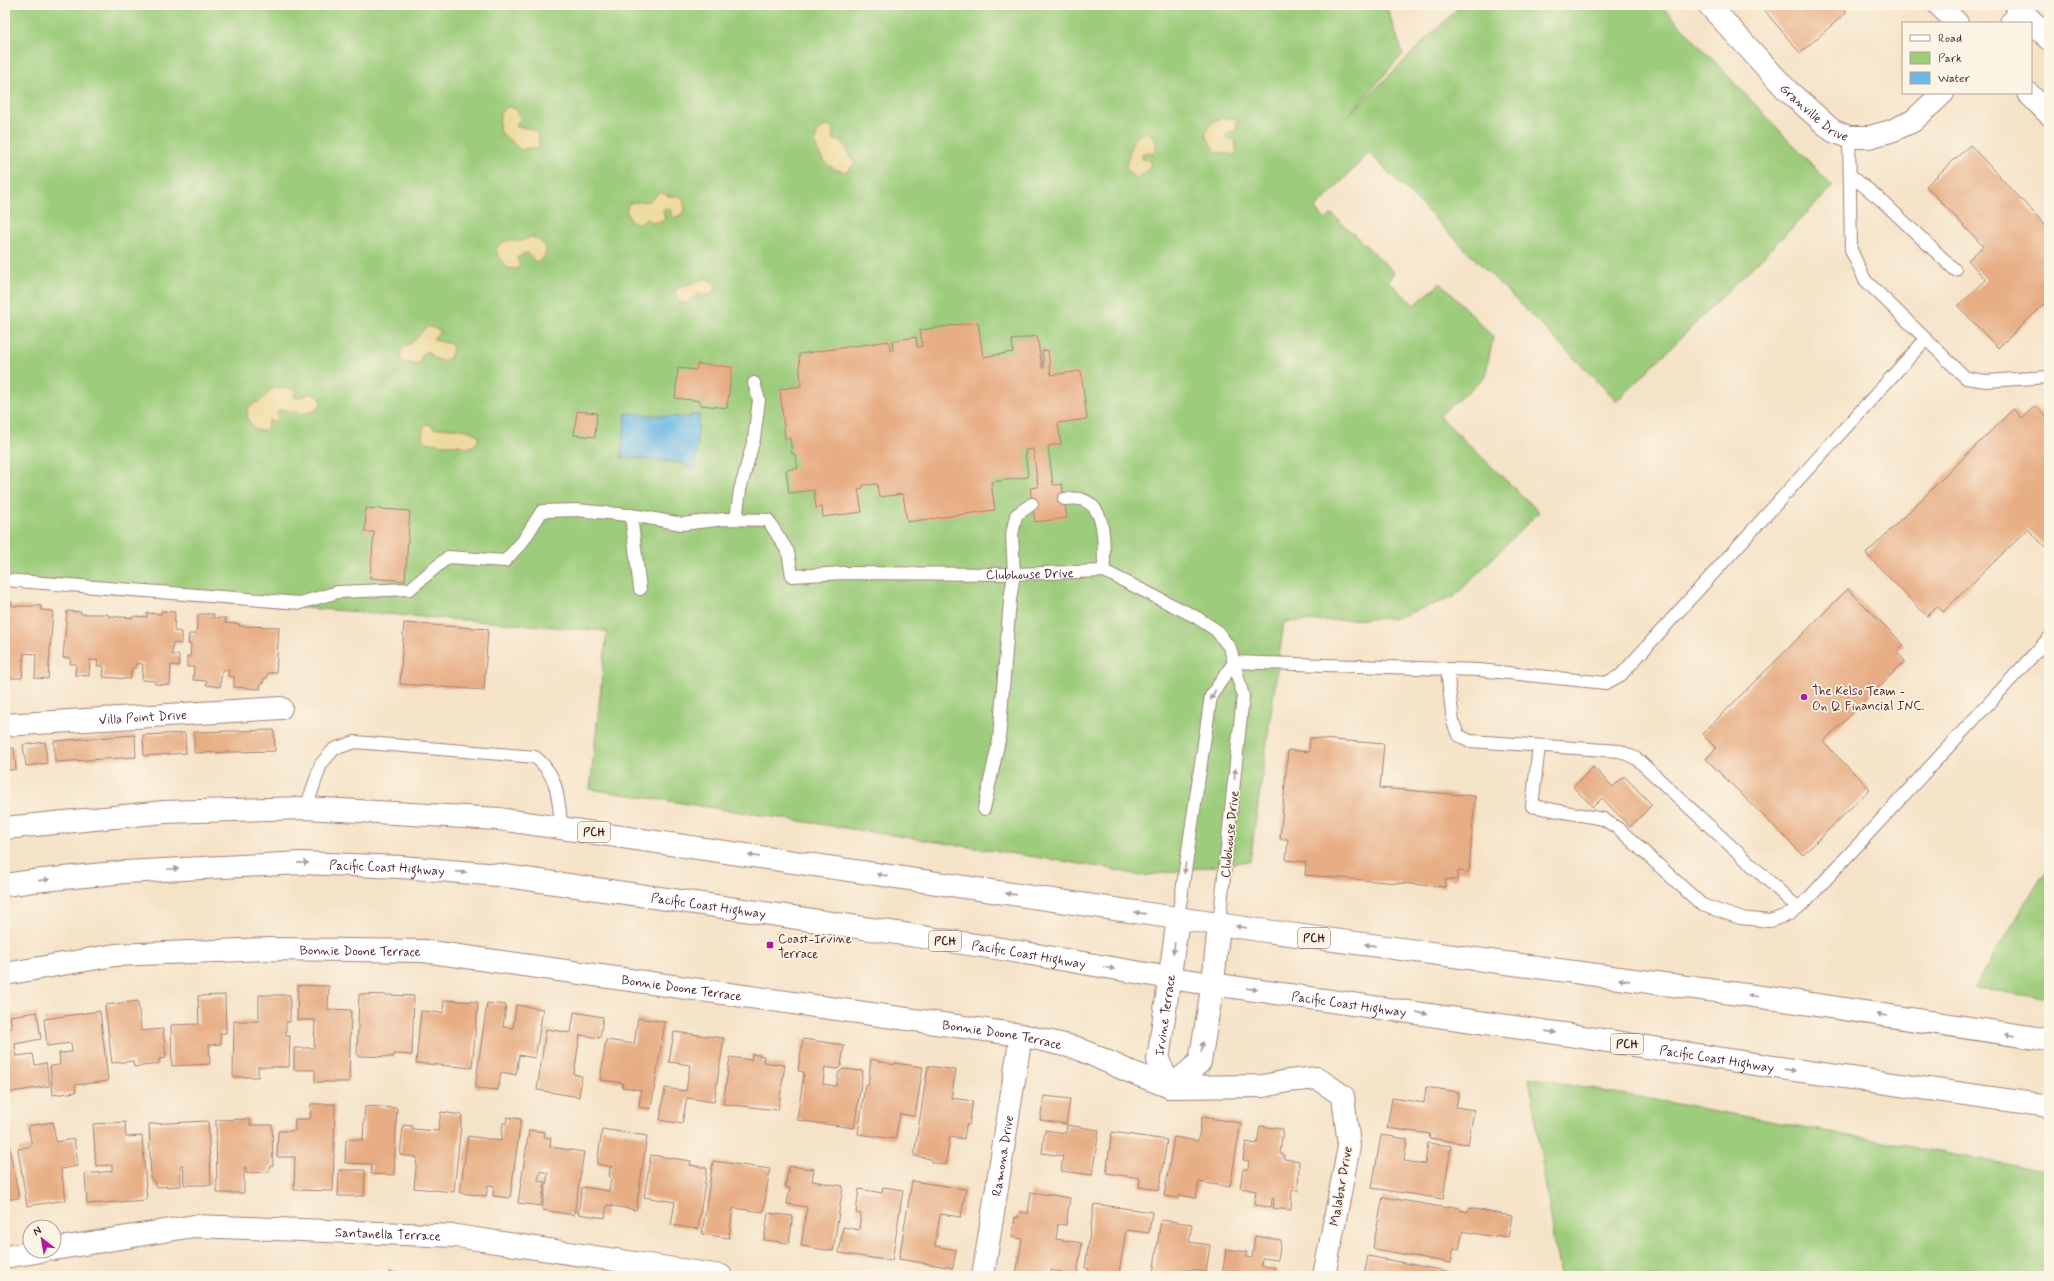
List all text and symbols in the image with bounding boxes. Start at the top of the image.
legend [1902,22,2032,94]
text: Road [1938,31,1962,47]
text: Park [1938,51,1962,67]
text: Water [1938,71,1970,87]
street label: Granville Drive [1775,81,1851,146]
street label: Clubhouse Drive [986,565,1074,584]
place label: The Kelso Team - On Q Financial INC. [1812,683,1925,715]
one-way arrow [1210,689,1216,701]
marker: The Kelso Team - On Q Financial INC. [1799,692,1809,702]
street label: Villa Point Drive [98,707,188,729]
one-way arrow [1232,768,1238,780]
street label: Clubhouse Drive [1217,790,1244,879]
road number: PCH [578,822,610,842]
one-way arrow [748,853,760,859]
street label: Pacific Coast Highway [329,857,446,881]
one-way arrow [297,860,309,867]
one-way arrow [1182,862,1188,874]
one-way arrow [167,865,179,872]
one-way arrow [455,869,467,876]
one-way arrow [876,872,889,878]
one-way arrow [38,876,50,883]
street label: Pacific Coast Highway [650,890,767,923]
one-way arrow [1005,891,1017,897]
one-way arrow [1134,910,1146,916]
one-way arrow [1235,924,1247,930]
road number: PCH [1298,928,1330,948]
place label: Coast-Irvine Terrace [778,931,852,963]
road number: PCH [929,931,961,951]
street label: Pacific Coast Highway [970,937,1087,973]
marker: Coast-Irvine Terrace [765,940,775,950]
street label: Bonnie Doone Terrace [300,942,421,961]
one-way arrow [1171,942,1177,954]
one-way arrow [1364,942,1376,948]
one-way arrow [1103,965,1115,971]
street label: Bonnie Doone Terrace [620,972,743,1006]
street label: Irvine Terrace [1152,973,1180,1057]
one-way arrow [1618,977,1630,983]
one-way arrow [1246,986,1258,992]
street label: Pacific Coast Highway [1290,988,1408,1022]
one-way arrow [1747,993,1759,999]
one-way arrow [1416,1010,1428,1016]
one-way arrow [1876,1012,1888,1018]
street label: Bonnie Doone Terrace [941,1017,1063,1054]
one-way arrow [1544,1029,1557,1035]
one-way arrow [2004,1031,2017,1037]
road number: PCH [1611,1034,1643,1054]
one-way arrow [1199,1041,1205,1054]
street label: Pacific Coast Highway [1658,1042,1776,1077]
one-way arrow [1784,1067,1796,1073]
street label: Ramona Drive [989,1114,1018,1197]
street label: Malabar Drive [1326,1145,1357,1227]
north arrow [22,1219,62,1259]
text: N [31,1223,44,1239]
street label: Santanella Terrace [335,1224,441,1245]

